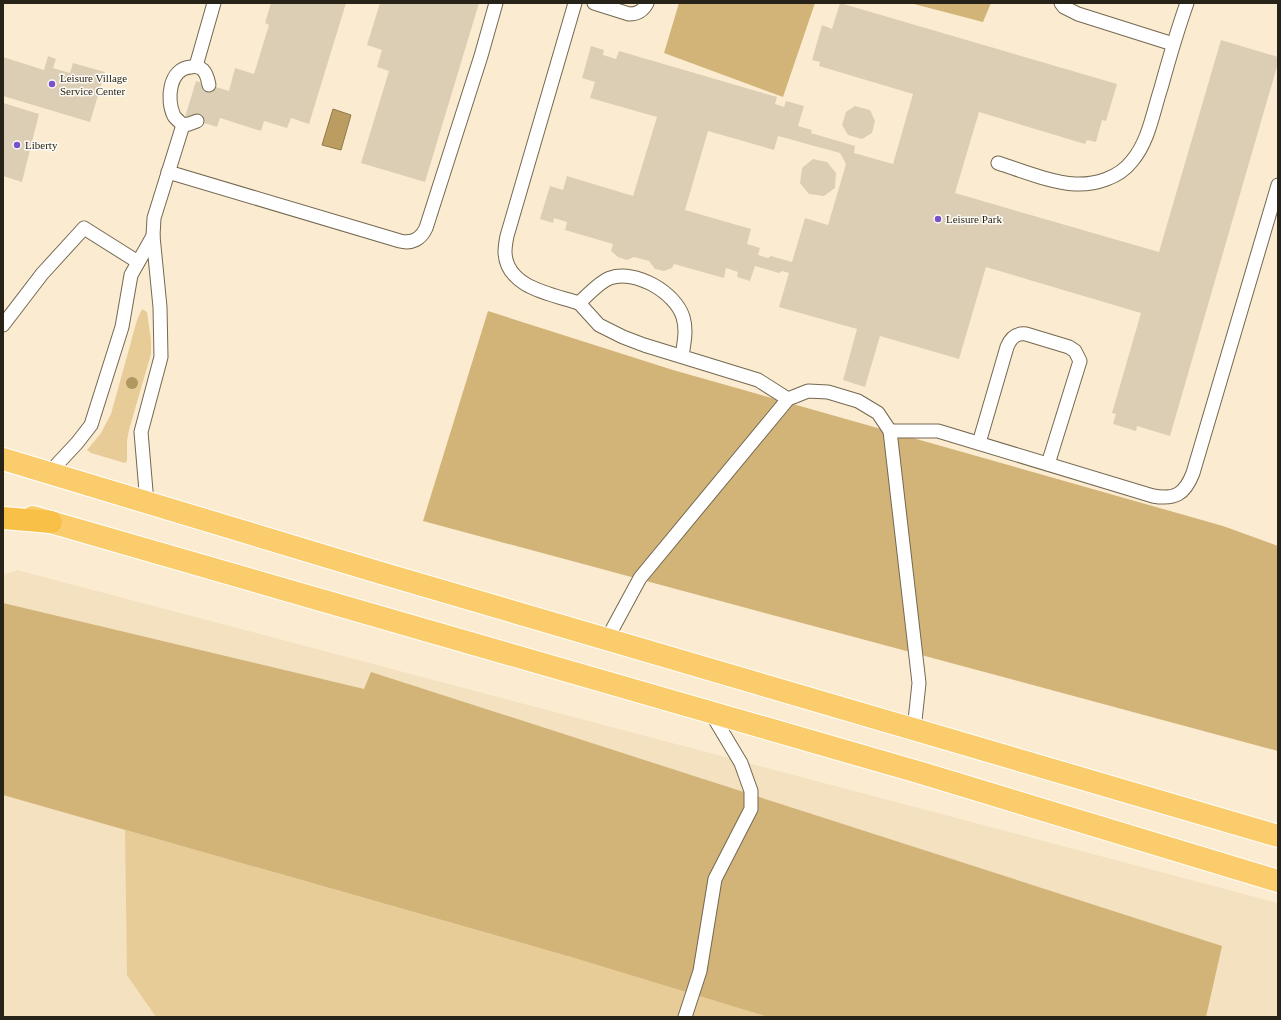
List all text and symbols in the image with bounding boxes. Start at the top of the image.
place label: Leisure Village Service Center [60,72,127,97]
marker: Leisure Village Service Center [47,79,57,89]
place label: Liberty [25,139,58,151]
marker: Liberty [12,140,22,150]
place label: Leisure Park [946,213,1002,225]
marker: Leisure Park [933,214,943,224]

